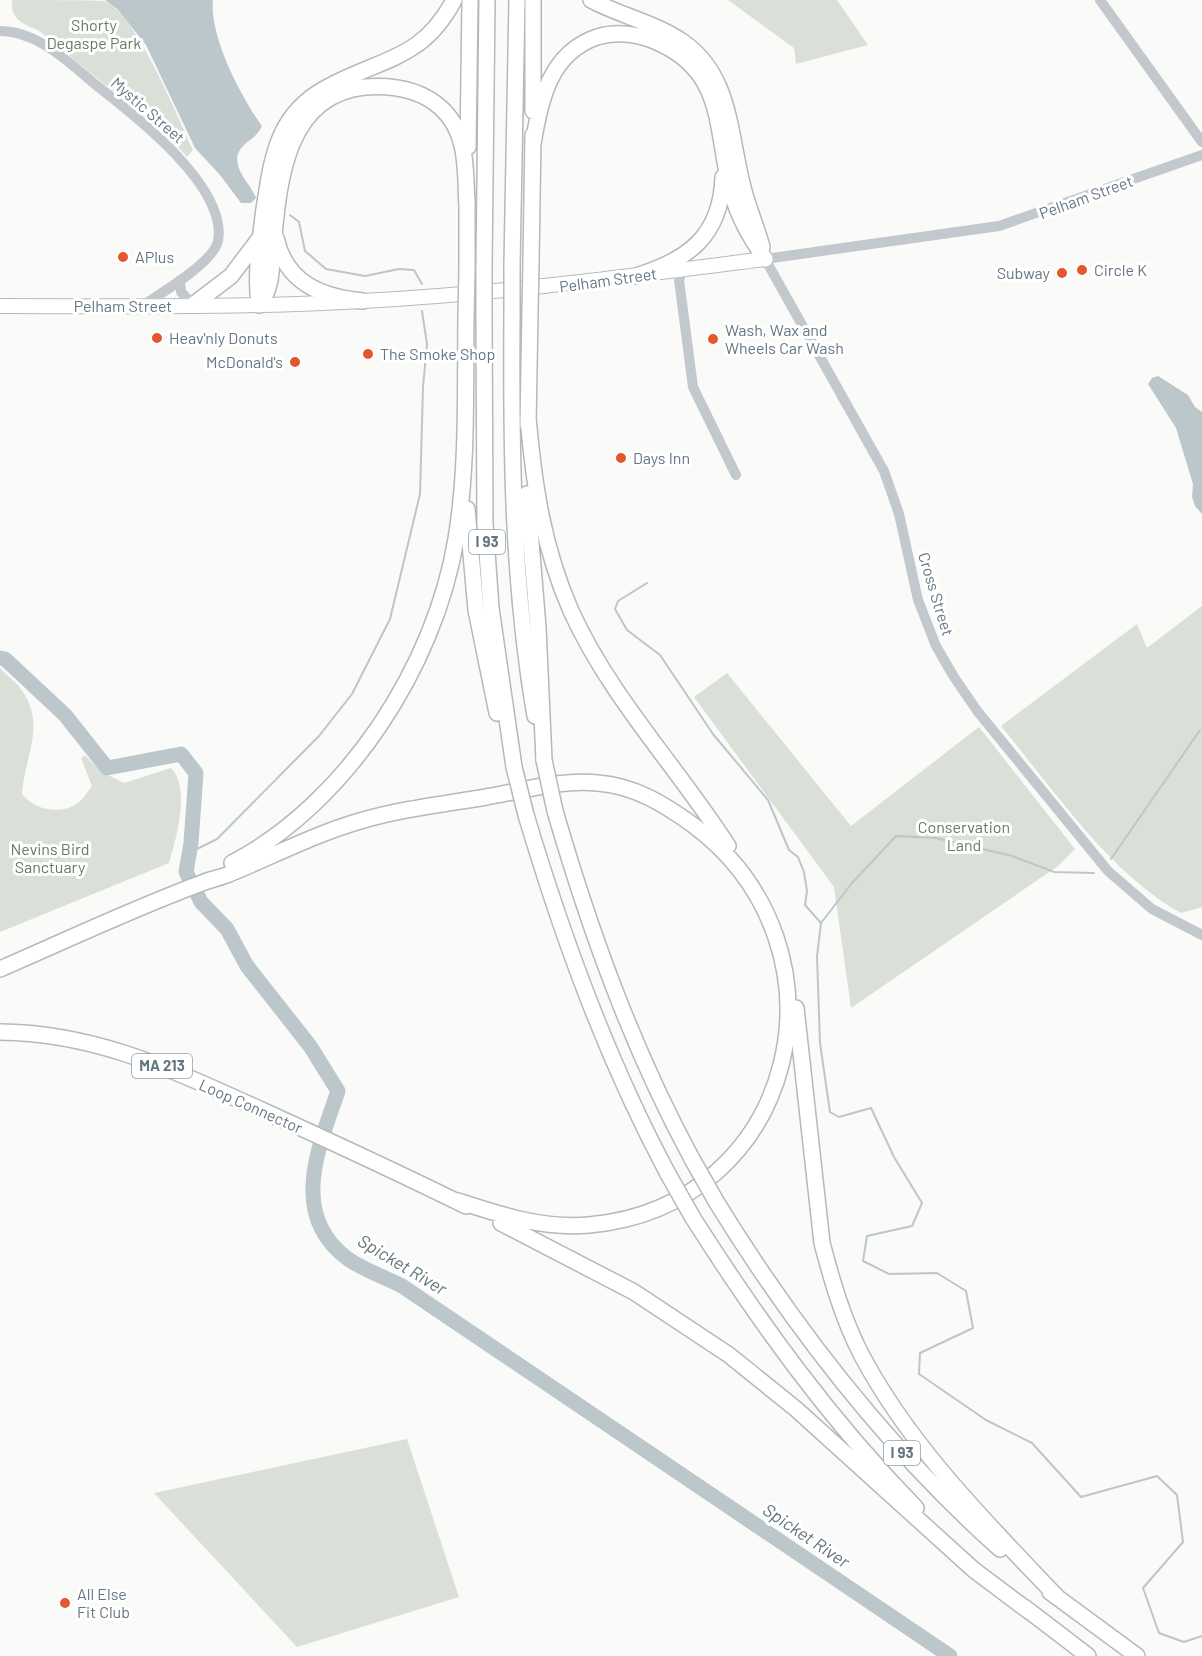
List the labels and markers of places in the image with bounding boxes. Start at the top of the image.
place label: APlus [135,247,174,266]
marker: APlus [116,250,130,264]
place label: Circle K [1094,260,1147,279]
place label: Subway [997,263,1051,282]
marker: Circle K [1075,263,1089,277]
marker: Subway [1055,266,1069,280]
place label: Wash, Wax and Wheels Car Wash [725,320,844,357]
place label: Heav'nly Donuts [169,328,278,347]
marker: Heav'nly Donuts [150,331,164,345]
marker: Wash, Wax and Wheels Car Wash [706,332,720,346]
place label: The Smoke Shop [380,344,495,363]
marker: The Smoke Shop [361,347,375,361]
place label: McDonald's [206,352,283,371]
marker: McDonald's [288,355,302,369]
place label: Days Inn [633,448,690,467]
marker: Days Inn [614,451,628,465]
place label: All Else Fit Club [77,1584,130,1621]
marker: All Else Fit Club [58,1596,72,1610]

